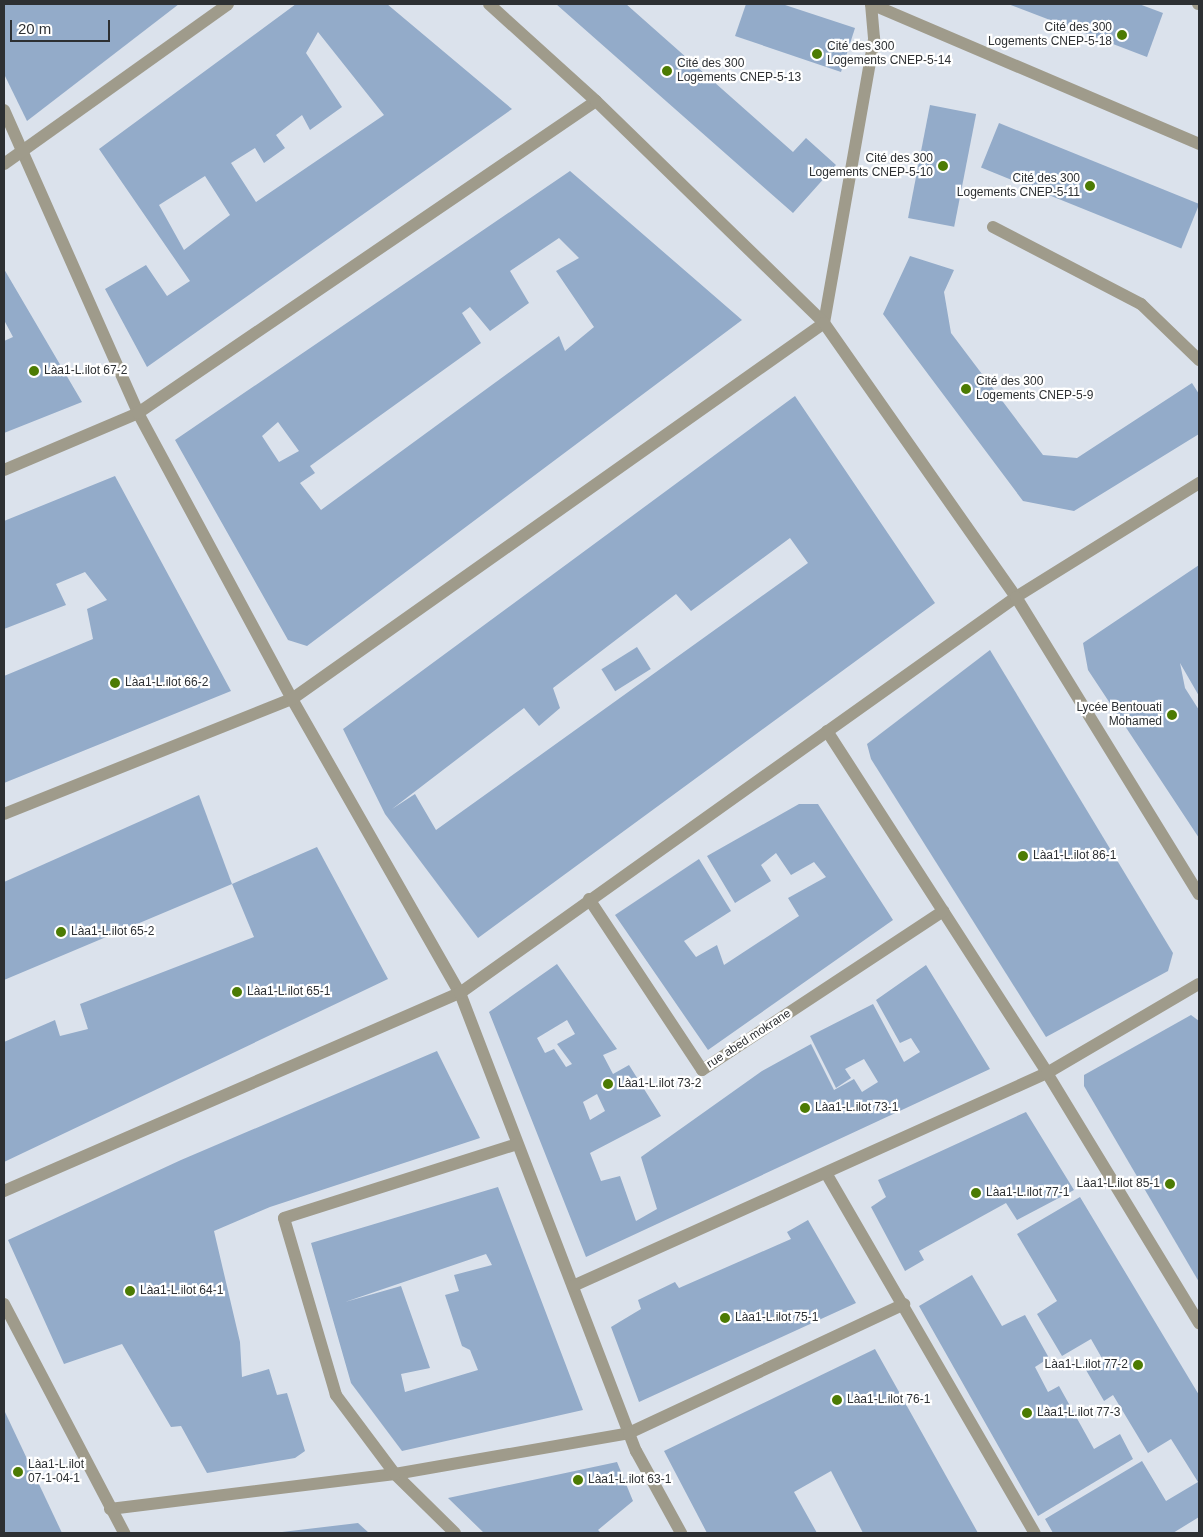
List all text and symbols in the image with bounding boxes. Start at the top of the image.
scale bar [12,10,112,42]
text: 20 m [18,20,51,37]
place label: Cité des 300 Logements CNEP-5-18 [988,21,1112,49]
marker: Cité des 300 Logements CNEP-5-18 [1116,29,1128,41]
place label: Cité des 300 Logements CNEP-5-14 [827,40,951,68]
marker: Cité des 300 Logements CNEP-5-14 [811,48,823,60]
place label: Cité des 300 Logements CNEP-5-13 [677,57,801,85]
marker: Cité des 300 Logements CNEP-5-13 [661,65,673,77]
place label: Cité des 300 Logements CNEP-5-10 [809,152,933,180]
marker: Cité des 300 Logements CNEP-5-10 [937,160,949,172]
place label: Cité des 300 Logements CNEP-5-11 [957,172,1080,200]
marker: Cité des 300 Logements CNEP-5-11 [1084,180,1096,192]
place label: Làa1-L.ilot 67-2 [44,364,127,378]
marker: Làa1-L.ilot 67-2 [28,365,40,377]
place label: Cité des 300 Logements CNEP-5-9 [976,375,1093,403]
marker: Cité des 300 Logements CNEP-5-9 [960,383,972,395]
place label: Làa1-L.ilot 66-2 [125,676,208,690]
marker: Làa1-L.ilot 66-2 [109,677,121,689]
place label: Lycée Bentouati Mohamed [1076,701,1162,729]
marker: Lycée Bentouati Mohamed [1166,709,1178,721]
place label: Làa1-L.ilot 86-1 [1033,849,1116,863]
marker: Làa1-L.ilot 86-1 [1017,850,1029,862]
place label: Làa1-L.ilot 65-2 [71,925,154,939]
marker: Làa1-L.ilot 65-2 [55,926,67,938]
place label: Làa1-L.ilot 65-1 [247,985,330,999]
marker: Làa1-L.ilot 65-1 [231,986,243,998]
street label: rue abed mokrane [704,1006,794,1072]
place label: Làa1-L.ilot 73-2 [618,1077,701,1091]
marker: Làa1-L.ilot 73-2 [602,1078,614,1090]
place label: Làa1-L.ilot 73-1 [815,1101,898,1115]
marker: Làa1-L.ilot 73-1 [799,1102,811,1114]
place label: Làa1-L.ilot 85-1 [1077,1177,1160,1191]
marker: Làa1-L.ilot 85-1 [1164,1178,1176,1190]
place label: Làa1-L.ilot 77-1 [986,1186,1069,1200]
marker: Làa1-L.ilot 77-1 [970,1187,982,1199]
place label: Làa1-L.ilot 64-1 [140,1284,223,1298]
marker: Làa1-L.ilot 64-1 [124,1285,136,1297]
place label: Làa1-L.ilot 75-1 [735,1311,818,1325]
marker: Làa1-L.ilot 75-1 [719,1312,731,1324]
place label: Làa1-L.ilot 77-2 [1045,1358,1128,1372]
marker: Làa1-L.ilot 77-2 [1132,1359,1144,1371]
place label: Làa1-L.ilot 76-1 [847,1393,930,1407]
marker: Làa1-L.ilot 76-1 [831,1394,843,1406]
place label: Làa1-L.ilot 77-3 [1037,1406,1120,1420]
marker: Làa1-L.ilot 77-3 [1021,1407,1033,1419]
place label: Làa1-L.ilot 07-1-04-1 [28,1458,84,1486]
marker: Làa1-L.ilot 07-1-04-1 [12,1466,24,1478]
place label: Làa1-L.ilot 63-1 [588,1473,671,1487]
marker: Làa1-L.ilot 63-1 [572,1474,584,1486]

